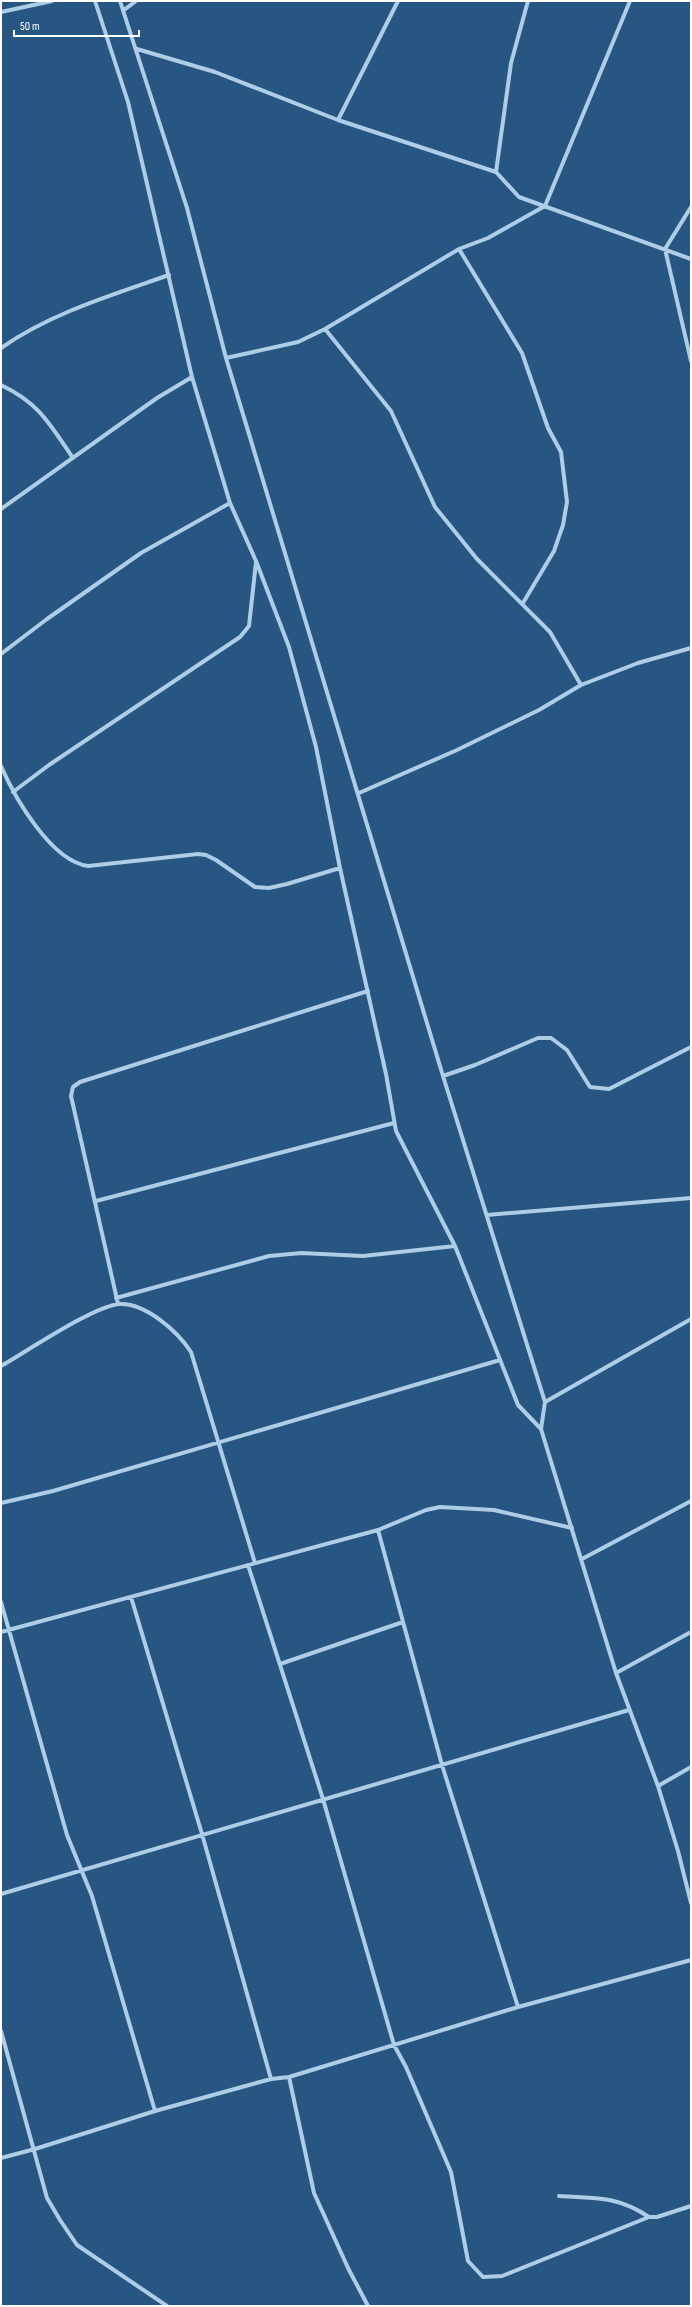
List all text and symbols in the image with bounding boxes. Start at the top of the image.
scale bar [14,12,139,38]
text: 50 m [20,19,40,34]

